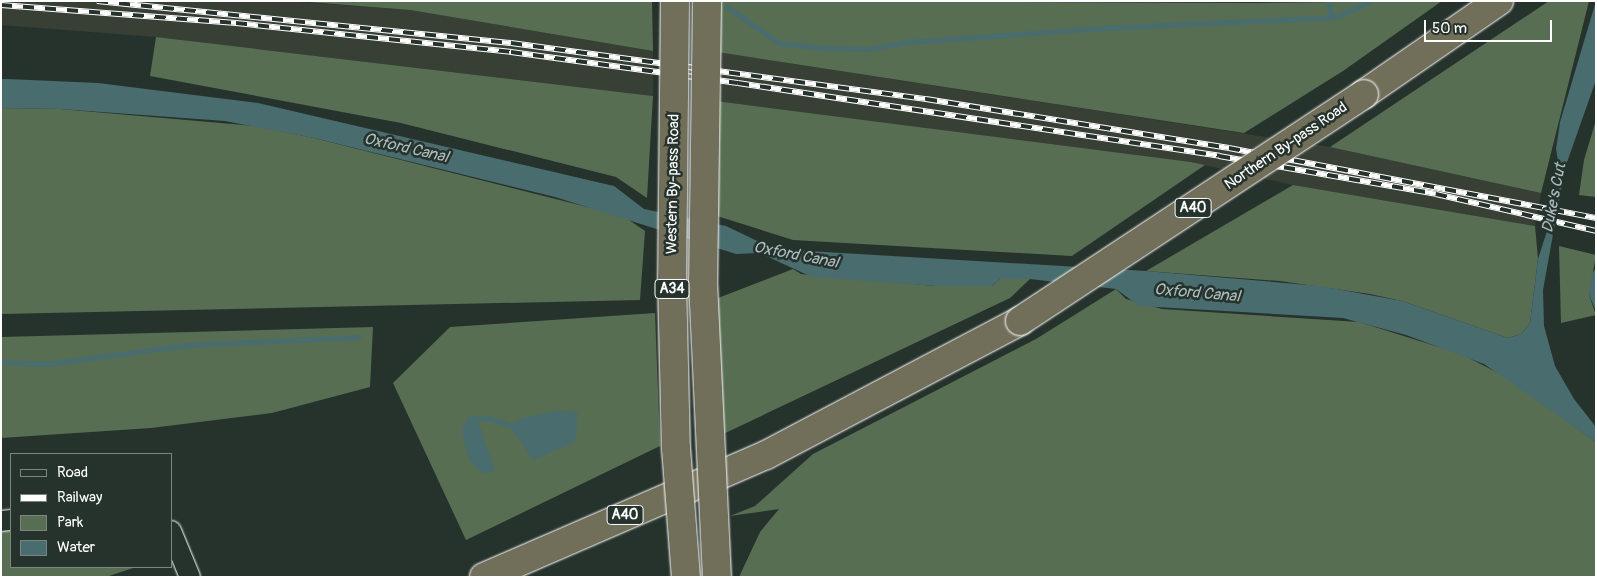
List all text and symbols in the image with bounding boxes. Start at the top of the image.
scale bar [1427,10,1554,42]
text: 50 m [1432,19,1467,38]
street label: Northern By-pass Road [1221,98,1351,194]
street label: Western By-pass Road [663,114,683,254]
water label: Oxford Canal [362,129,450,167]
water label: Duke's Cut [1538,162,1570,234]
road number: A40 [1174,197,1212,220]
water label: Oxford Canal [752,237,840,273]
road number: A34 [653,278,691,300]
water label: Oxford Canal [1153,280,1241,306]
legend [10,453,172,568]
text: Road [57,463,88,482]
text: Railway [57,488,102,507]
road number: A40 [606,504,644,526]
text: Park [57,513,83,532]
text: Water [57,538,95,557]

